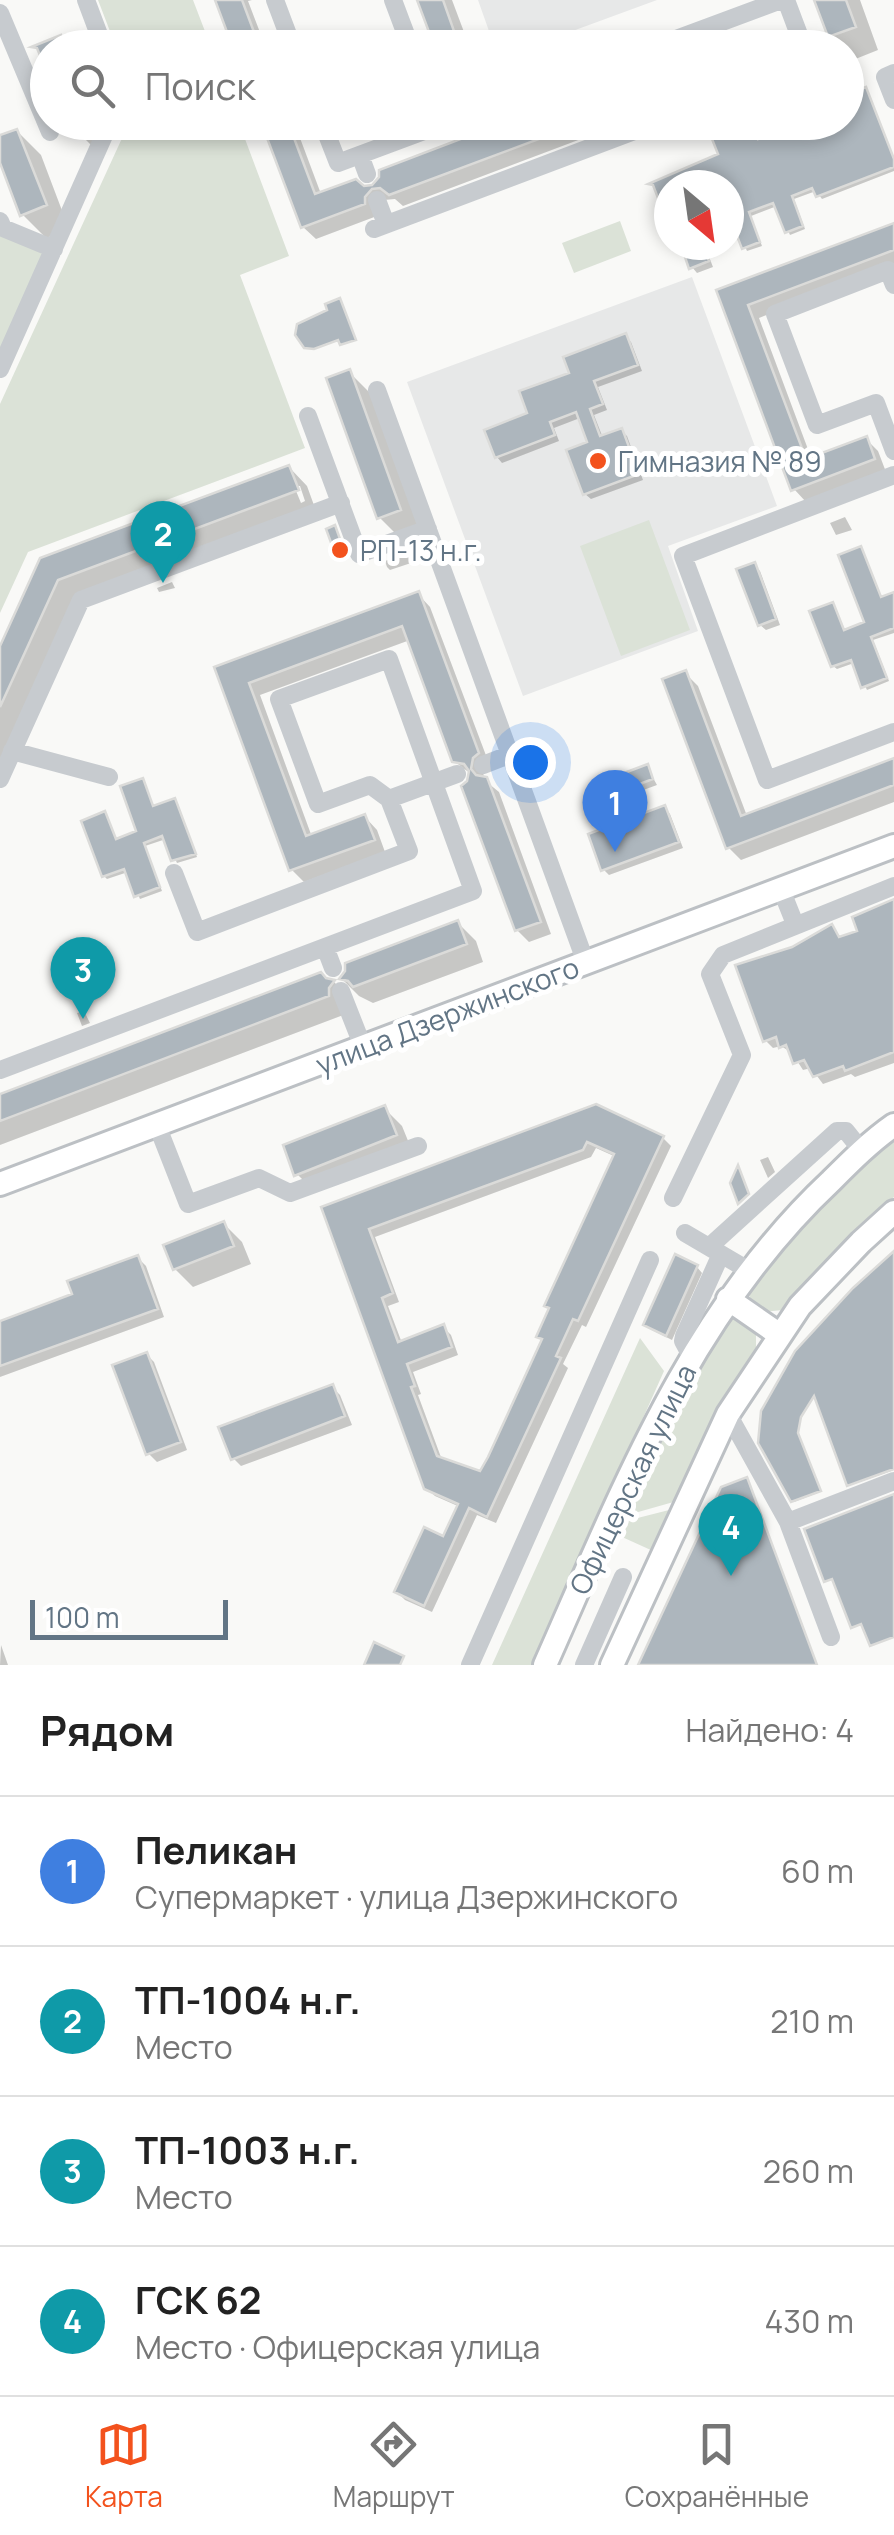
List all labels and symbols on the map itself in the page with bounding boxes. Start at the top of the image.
north arrow [654,170,744,260]
place label: Гимназия № 89 [618,442,822,480]
marker: Гимназия № 89 [587,450,609,472]
pin: 2 [130,500,196,583]
place label: РП-13 н.г. [360,531,482,569]
marker: РП-13 н.г. [329,539,351,561]
your location [505,737,556,788]
pin: 1 [582,770,648,852]
pin: 3 [51,936,116,1019]
street label: улица Дзержинского [310,947,584,1083]
street label: Офицерская улица [560,1358,704,1600]
pin: 4 [698,1494,764,1576]
scale bar [30,1595,228,1640]

